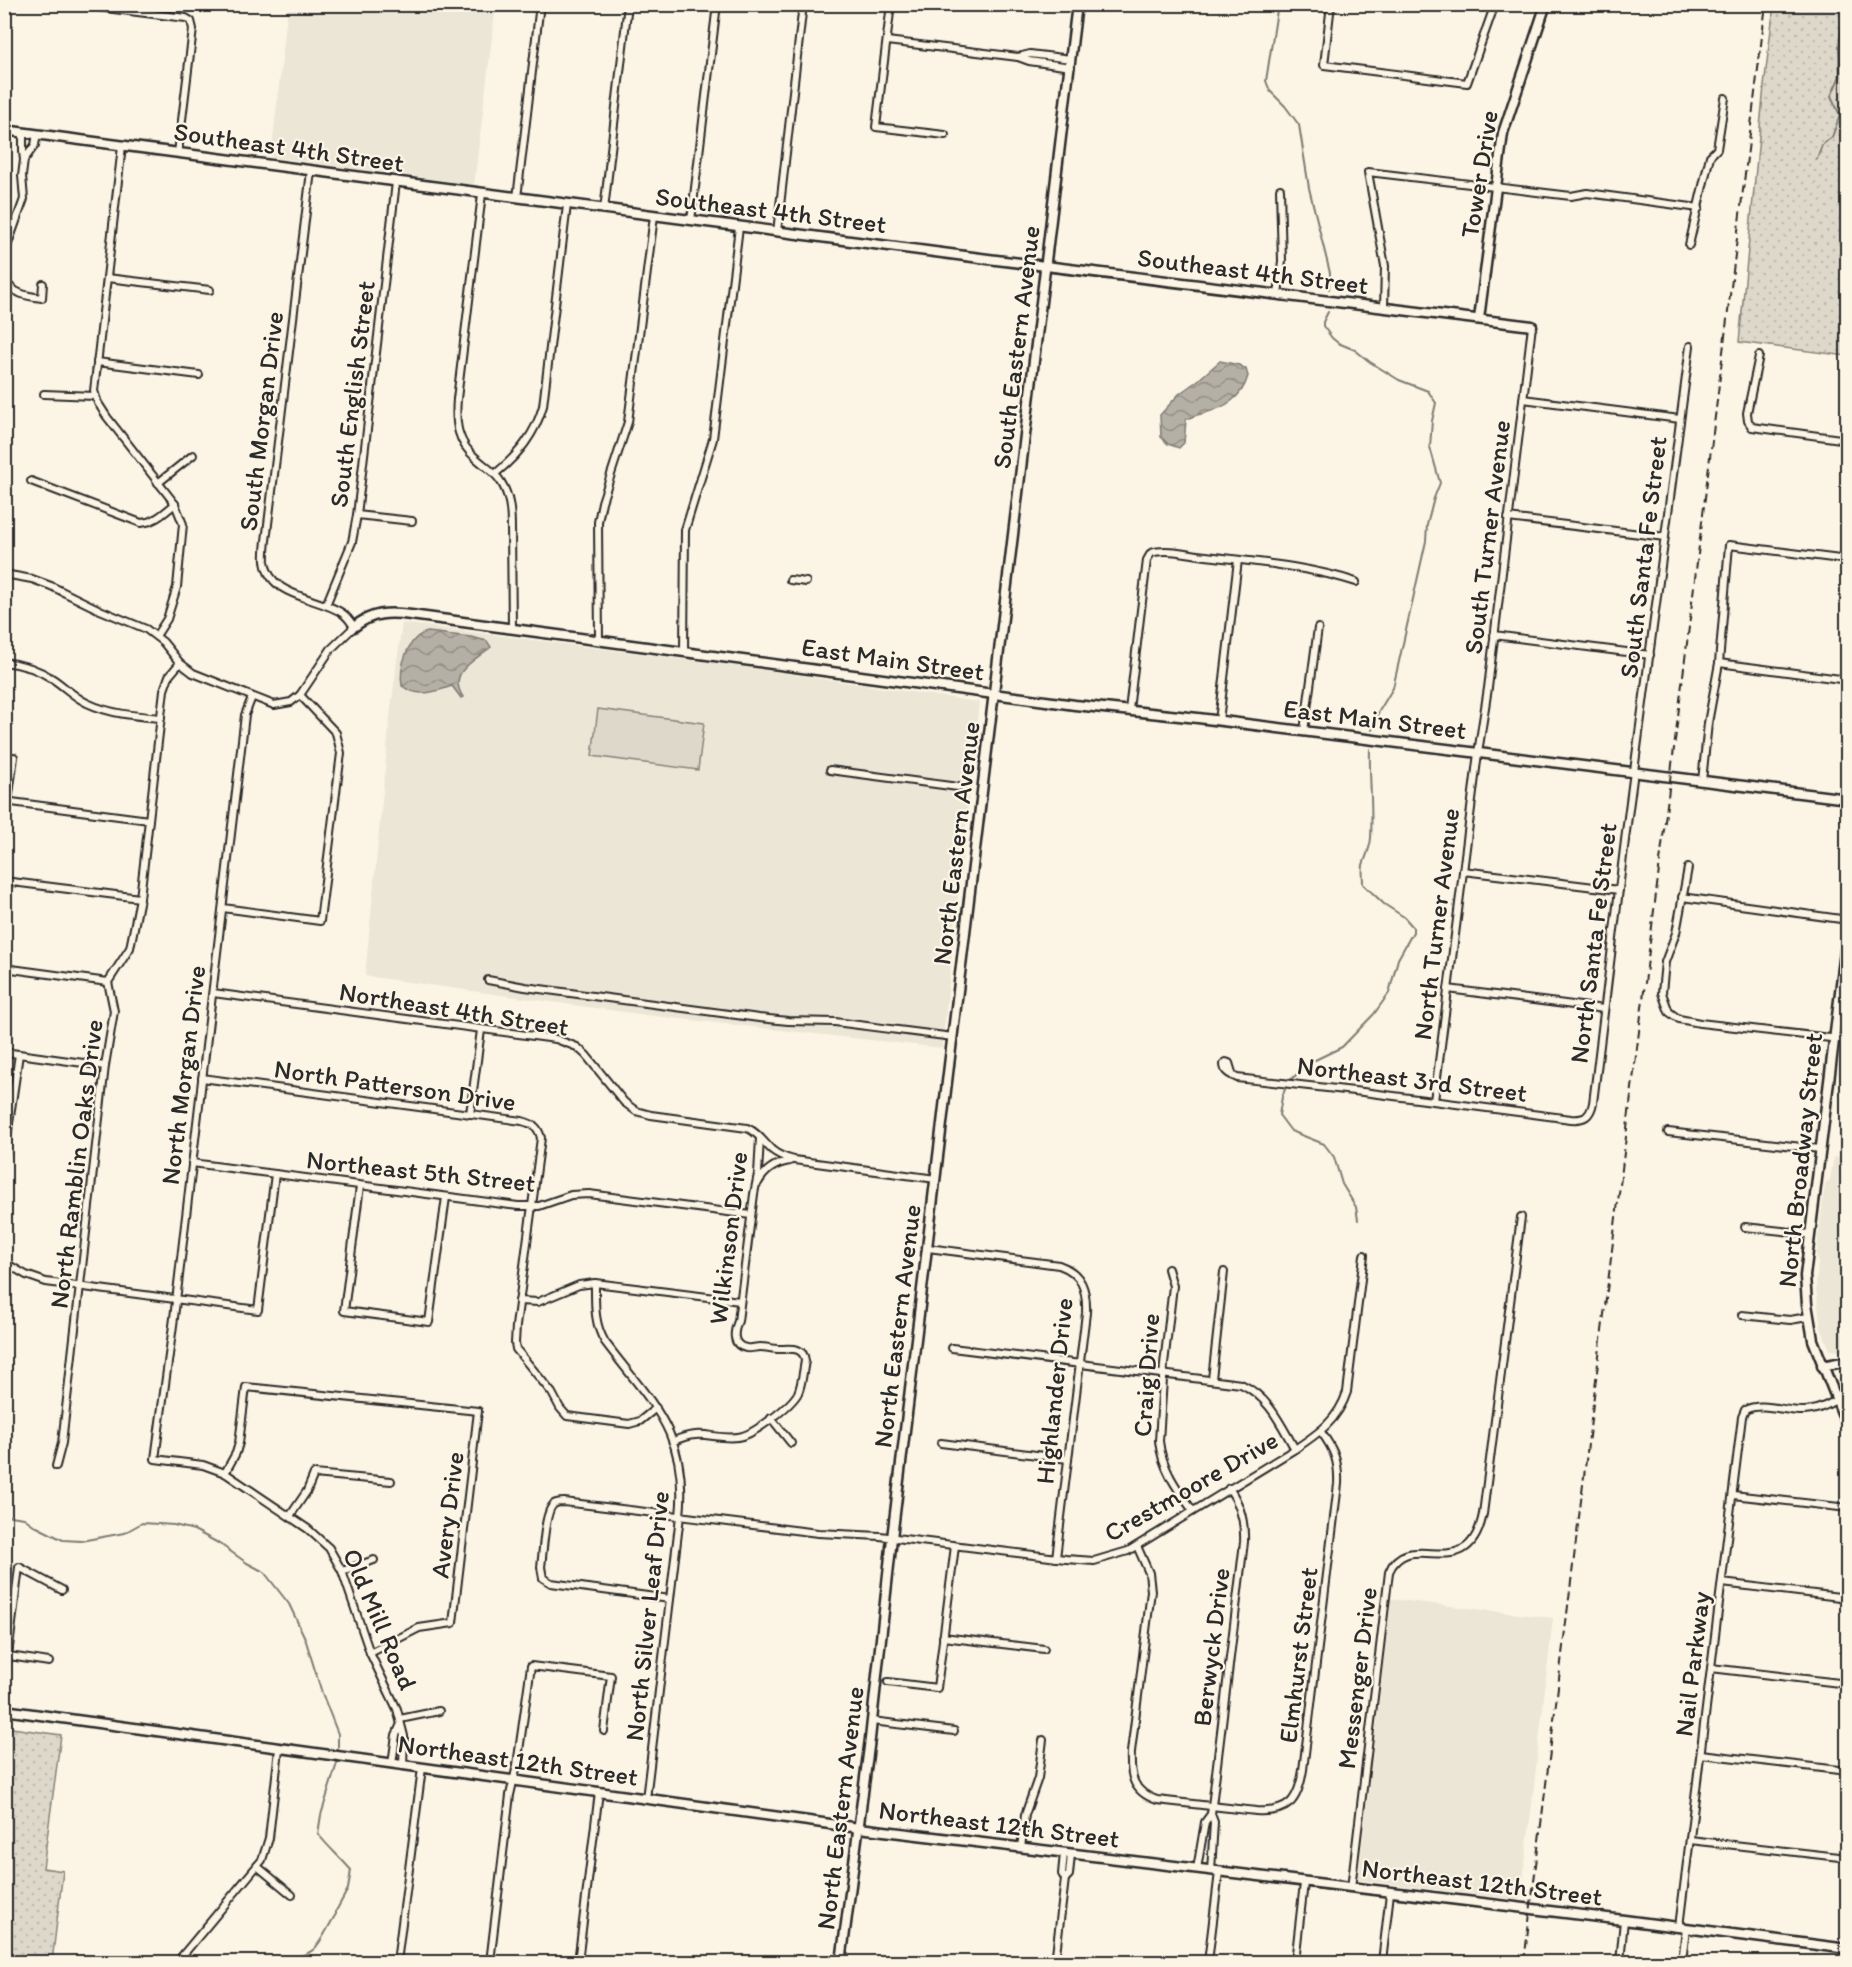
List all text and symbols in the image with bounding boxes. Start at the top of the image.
street label: Tower Drive [1453,108,1505,240]
street label: Southeast 4th Street [172,115,406,179]
street label: Southeast 4th Street [654,180,888,240]
street label: South Eastern Avenue [985,224,1047,470]
street label: Southeast 4th Street [1136,241,1370,301]
street label: South English Street [322,279,382,509]
street label: South Morgan Drive [232,309,290,533]
street label: South Turner Avenue [1457,418,1517,656]
street label: South Santa Fe Street [1612,434,1674,680]
street label: East Main Street [800,630,987,688]
street label: East Main Street [1282,692,1469,746]
street label: North Eastern Avenue [925,719,987,967]
street label: North Turner Avenue [1406,806,1466,1042]
street label: North Santa Fe Street [1562,821,1624,1065]
street label: North Morgan Drive [154,963,212,1187]
street label: Northeast 4th Street [337,975,571,1043]
street label: North Ramblin Oaks Drive [42,1018,110,1310]
street label: North Broadway Street [1771,1031,1829,1289]
street label: Northeast 3rd Street [1295,1049,1529,1109]
street label: North Patterson Drive [272,1052,518,1118]
street label: Northeast 5th Street [305,1143,537,1199]
street label: Wilkinson Drive [702,1150,754,1326]
street label: North Eastern Avenue [866,1202,928,1450]
street label: Highlander Drive [1028,1296,1080,1486]
street label: Craig Drive [1126,1312,1166,1438]
street label: Crestmoore Drive [1098,1423,1284,1549]
street label: Avery Drive [423,1450,471,1580]
street label: North Silver Leaf Drive [618,1489,676,1743]
street label: Old Mill Road [336,1544,424,1695]
street label: Elmhurst Street [1271,1565,1325,1745]
street label: Berwyck Drive [1185,1566,1237,1728]
street label: Messenger Drive [1330,1585,1384,1771]
street label: Nail Parkway [1667,1590,1717,1738]
street label: North Eastern Avenue [809,1684,871,1932]
street label: Northeast 12th Street [396,1727,640,1793]
street label: Northeast 12th Street [877,1793,1121,1855]
street label: Northeast 12th Street [1360,1851,1604,1913]

